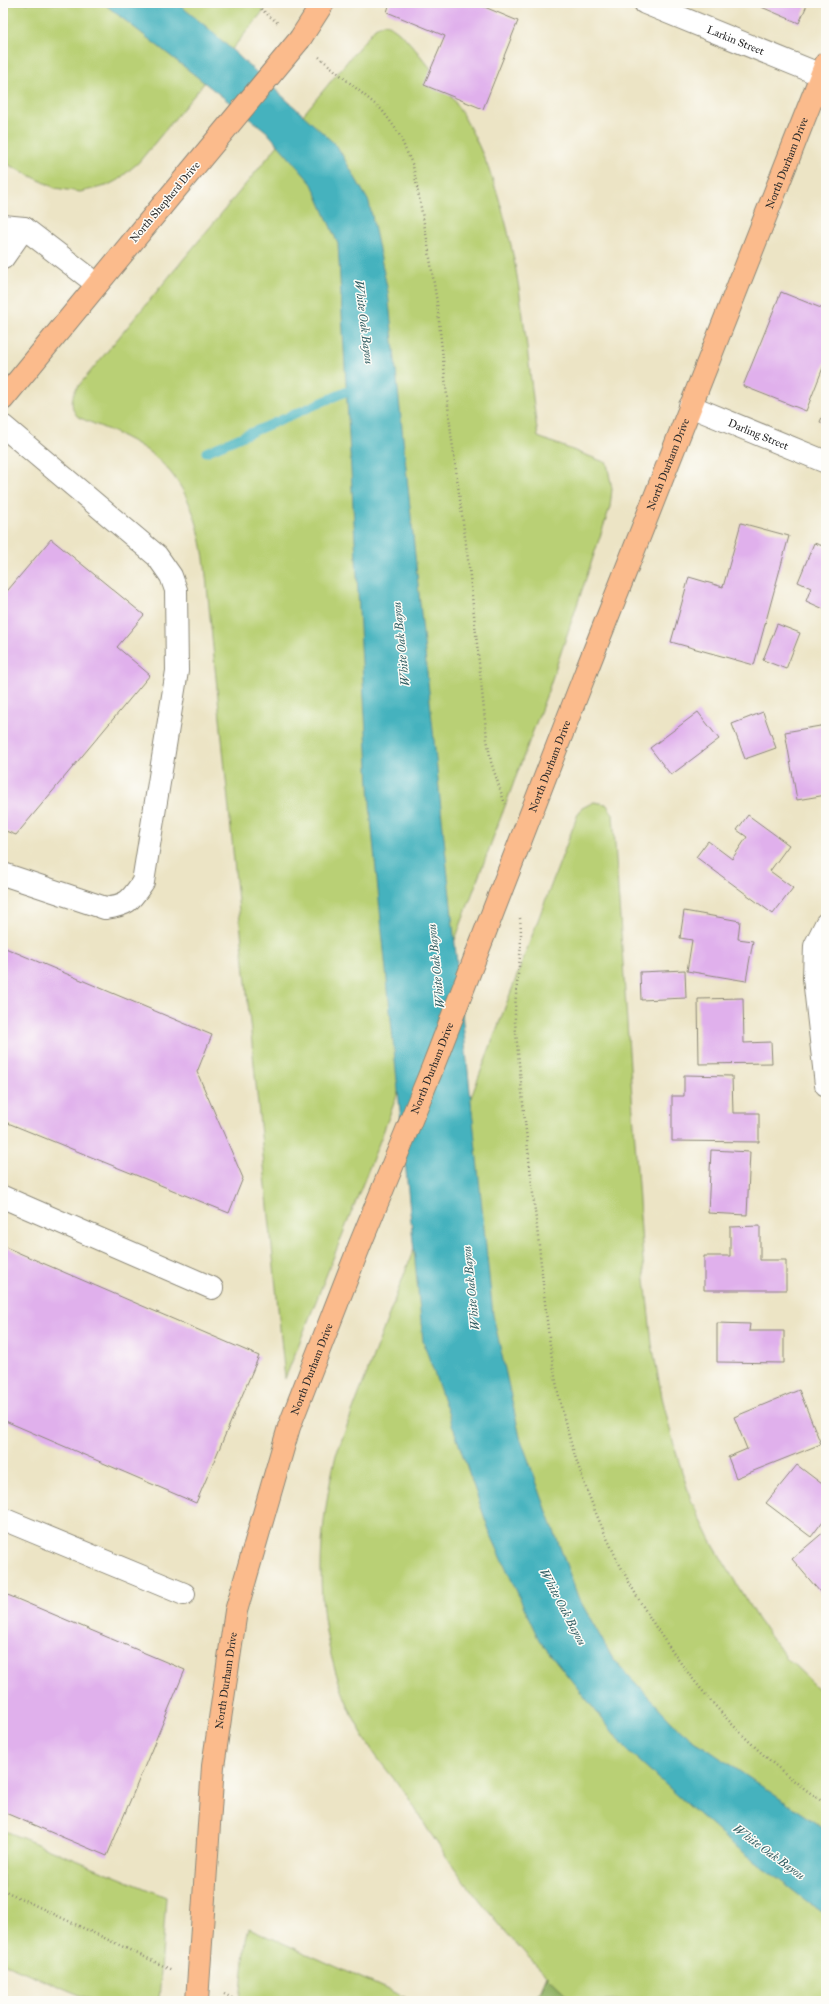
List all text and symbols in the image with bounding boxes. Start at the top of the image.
street label: Larkin Street [705,23,766,58]
street label: North Durham Drive [763,115,811,211]
street label: North Shepherd Drive [127,159,203,245]
water label: White Oak Bayou [352,279,376,365]
street label: North Durham Drive [644,416,692,512]
street label: Darling Street [726,416,791,452]
water label: White Oak Bayou [390,601,412,687]
street label: North Durham Drive [526,718,573,814]
water label: White Oak Bayou [425,923,447,1009]
street label: North Durham Drive [408,1020,456,1116]
water label: White Oak Bayou [460,1245,482,1331]
street label: North Durham Drive [288,1321,335,1417]
water label: White Oak Bayou [537,1566,589,1648]
street label: North Durham Drive [212,1631,239,1730]
water label: White Oak Bayou [731,1821,807,1883]

